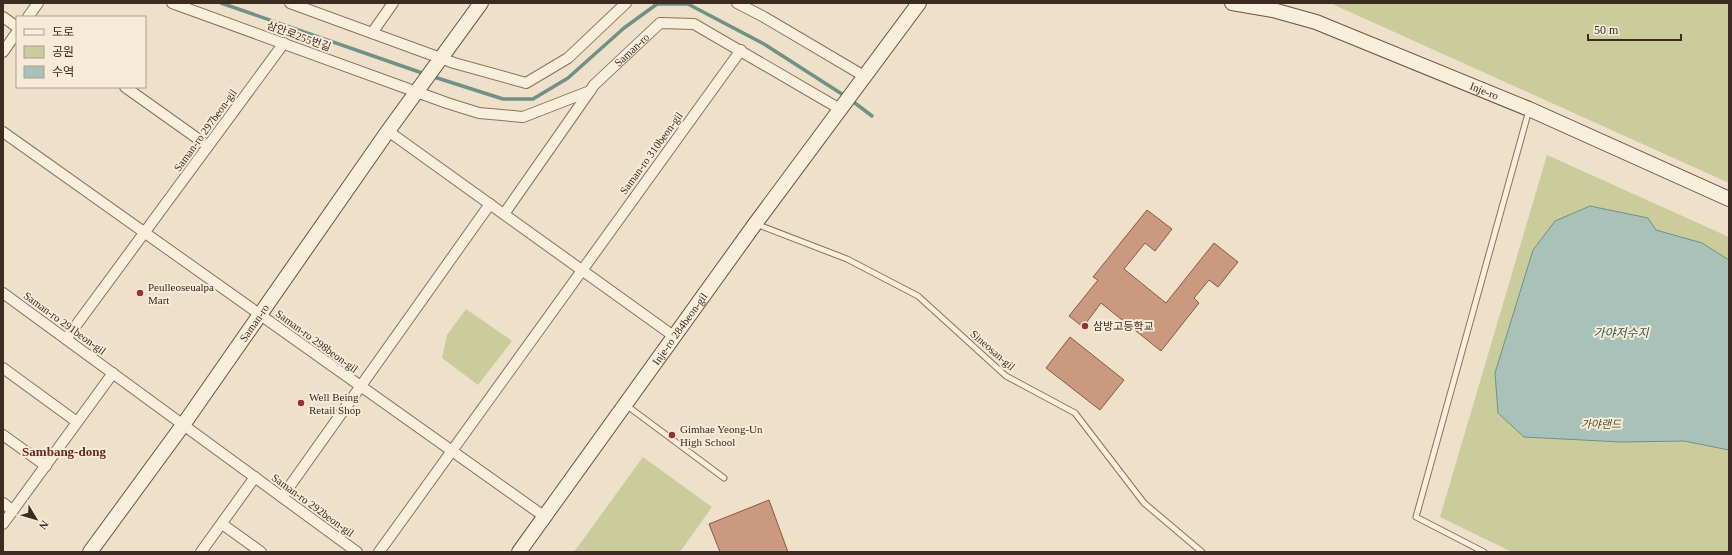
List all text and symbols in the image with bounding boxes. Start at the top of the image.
legend [16,16,146,88]
scale bar [1588,16,1681,42]
street label: 삼안로255번길 [265,19,333,53]
text: 50 m [1594,23,1619,37]
text: 도로 [52,25,74,39]
street label: Saman-ro [612,30,652,69]
text: 공원 [52,45,74,59]
text: 수역 [52,65,74,79]
street label: Inje-ro [1468,80,1501,102]
street label: Saman-ro 297beon-gil [171,87,239,173]
street label: Saman-ro 310beon-gil [617,110,685,196]
place label: Peulleoseualpa Mart [148,281,214,306]
marker: Peulleoseualpa Mart [135,288,145,298]
street label: Saman-ro 291beon-gil [22,289,108,357]
street label: Inje-ro 284beon-gil [650,290,710,367]
street label: Saman-ro [237,301,272,344]
street label: Saman-ro 298beon-gil [274,307,360,375]
place label: 삼방고등학교 [1093,320,1154,332]
marker: 삼방고등학교 [1080,321,1090,331]
water label: 가야저수지 [1593,326,1650,340]
street label: Sineosan-gil [968,327,1018,373]
place label: Well Being Retail Shop [309,391,361,416]
marker: Well Being Retail Shop [296,398,306,408]
park label: 가야랜드 [1581,418,1622,430]
place label: Gimhae Yeong-Un High School [680,423,763,448]
marker: Gimhae Yeong-Un High School [667,430,677,440]
district label: Sambang-dong [22,444,106,459]
street label: Saman-ro 292beon-gil [270,471,356,539]
north arrow [16,499,56,539]
text: N [37,518,51,532]

